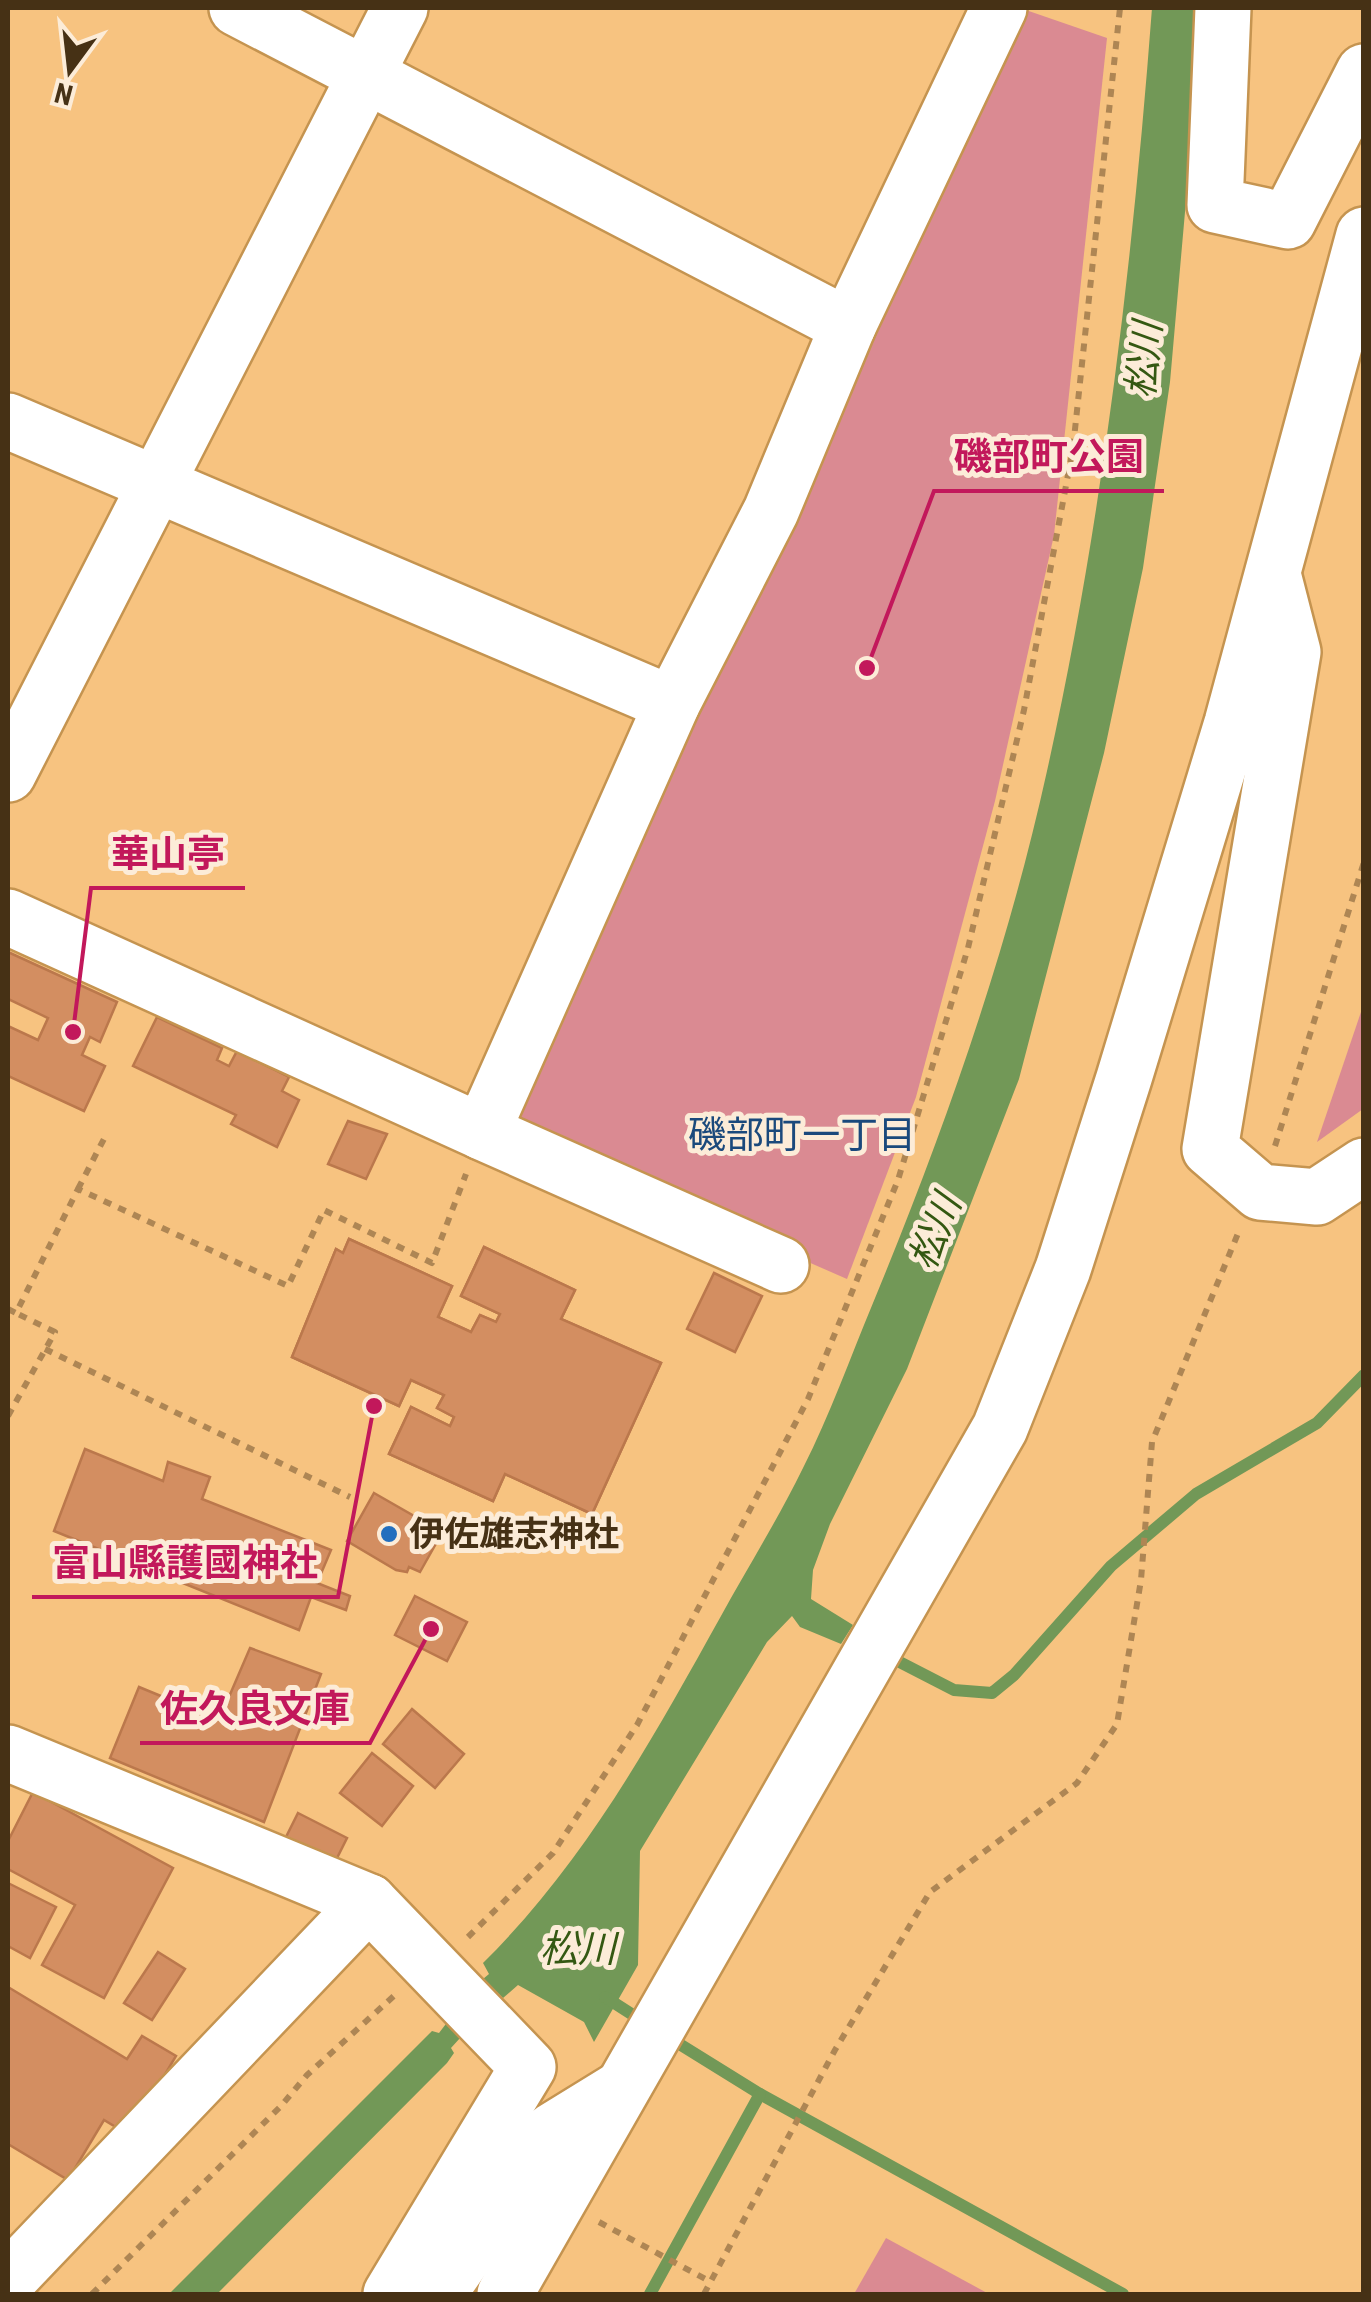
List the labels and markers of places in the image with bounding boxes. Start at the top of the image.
callout: 磯部町公園 [934,423,1164,491]
callout: 華山亭 [91,820,245,888]
place label: 伊佐雄志神社 [409,1514,619,1555]
marker: 伊佐雄志神社 [378,1523,400,1545]
callout: 富山縣護國神社 [32,1529,338,1597]
callout: 佐久良文庫 [140,1675,370,1743]

